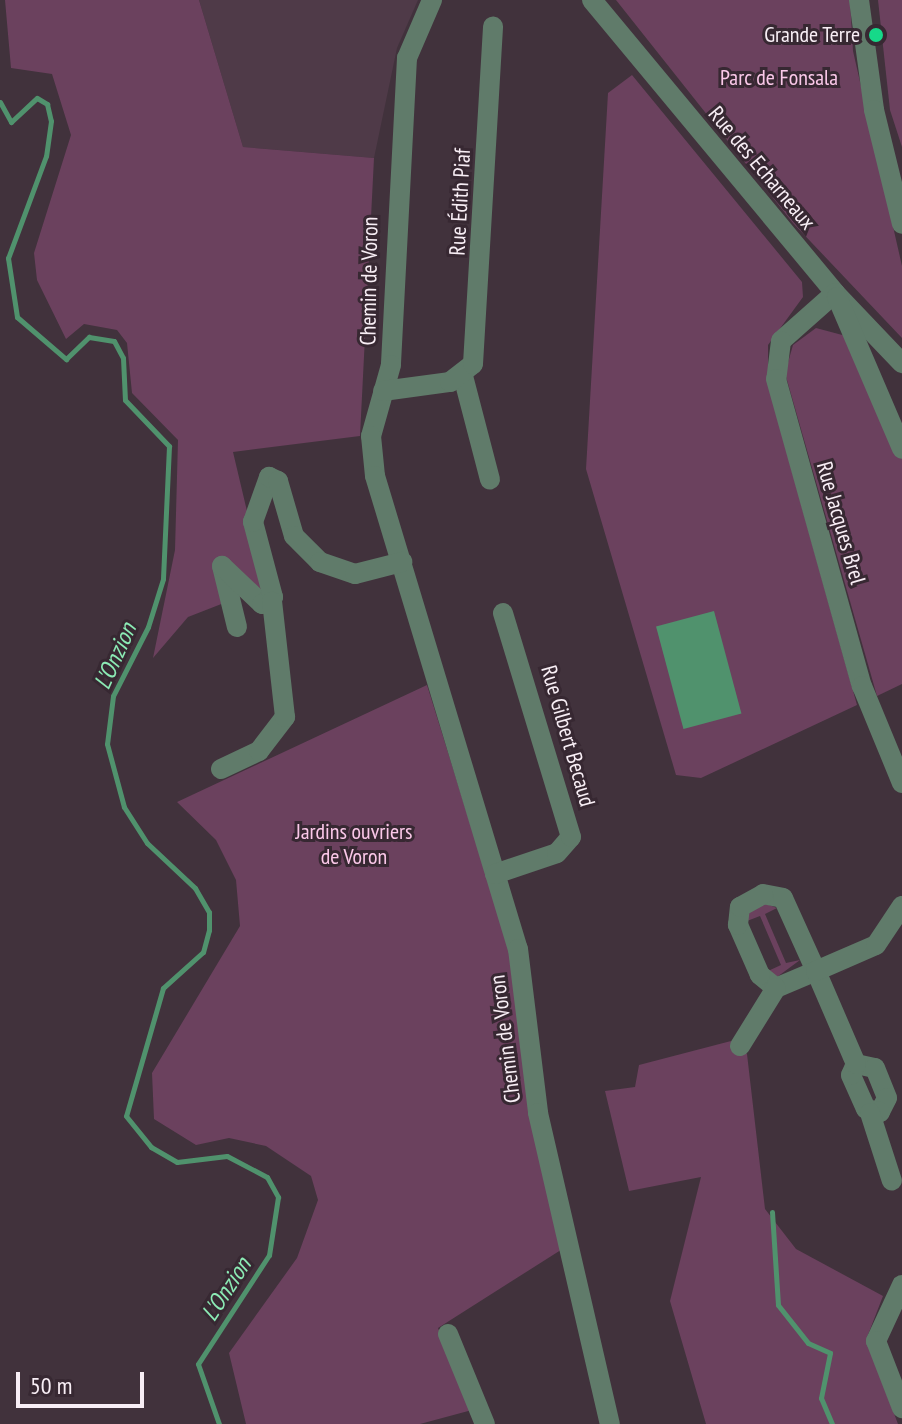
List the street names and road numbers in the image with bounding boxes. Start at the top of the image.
street label: Rue des Echarneaux [703,101,821,235]
street label: Rue Édith Piaf [444,148,476,256]
street label: Chemin de Voron [355,216,383,346]
street label: Rue Jacques Brel [811,459,871,587]
street label: Rue Gilbert Becaud [535,662,601,810]
street label: Chemin de Voron [484,973,526,1105]

